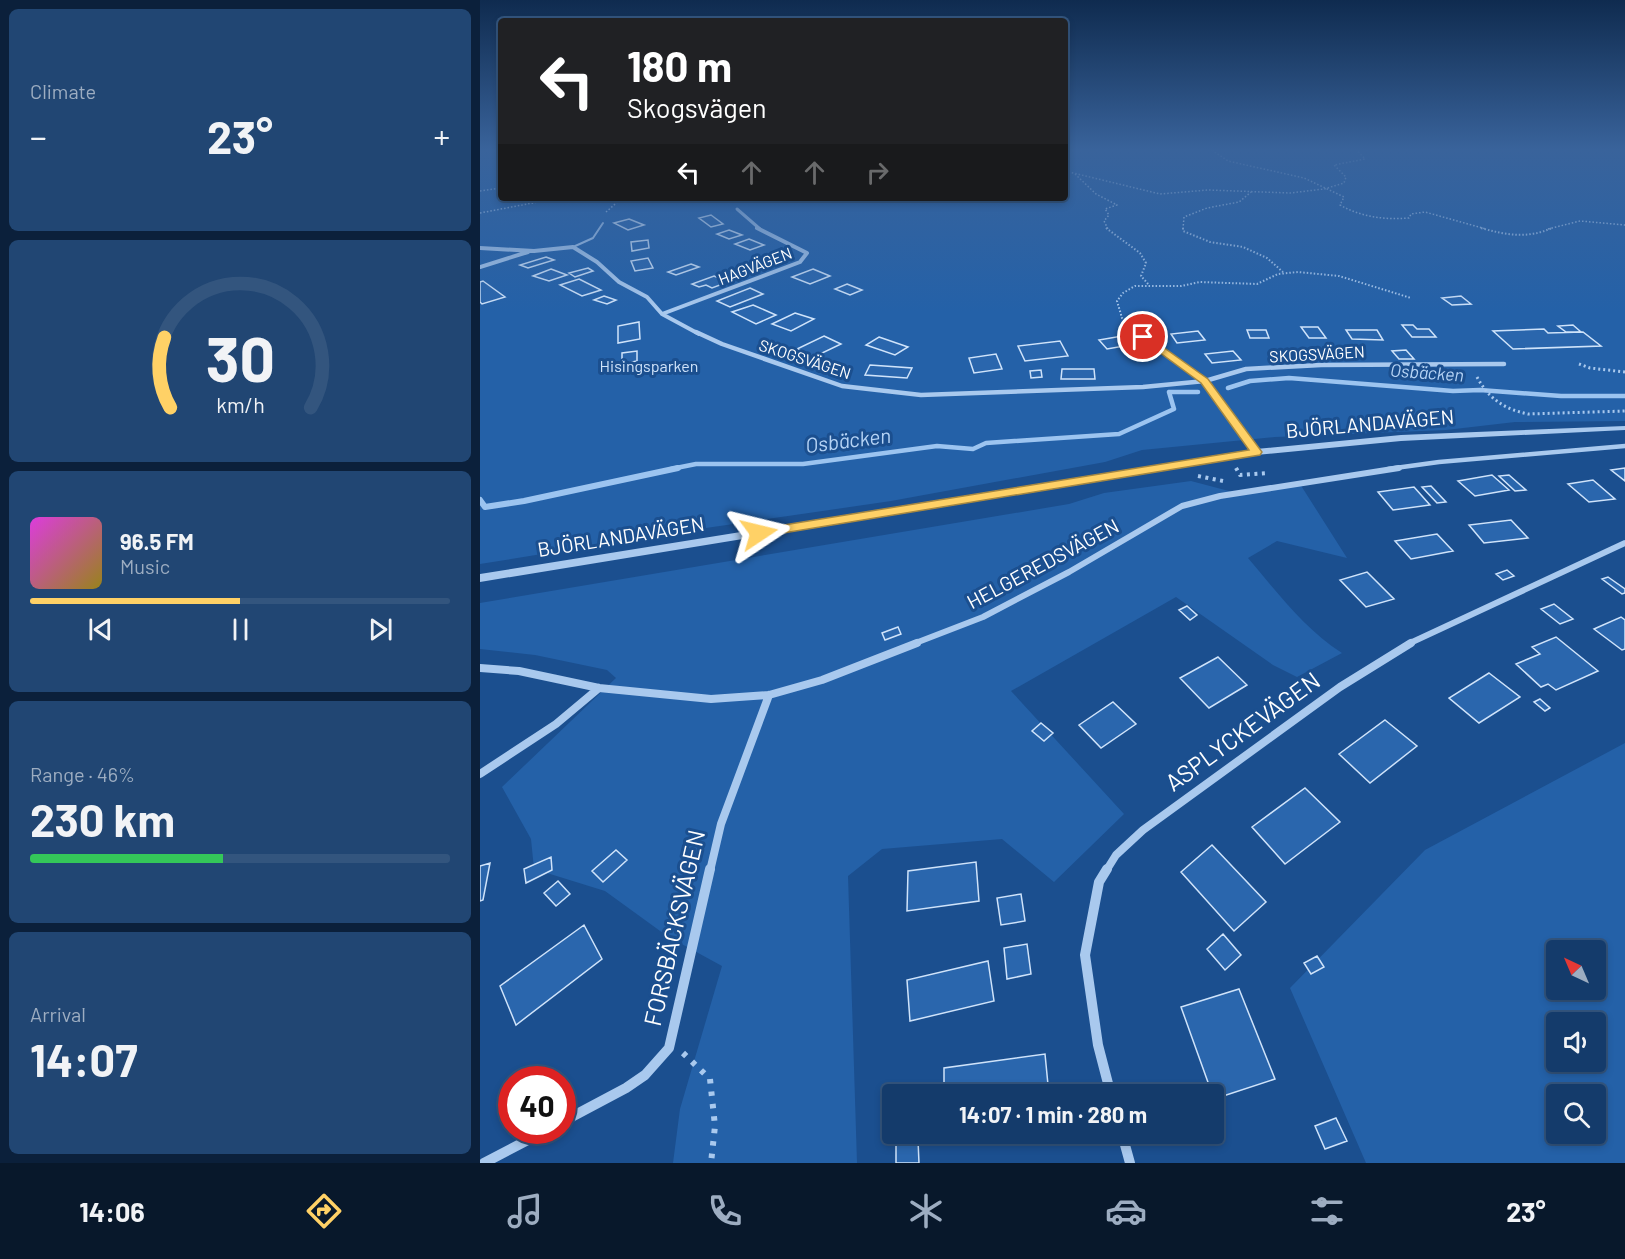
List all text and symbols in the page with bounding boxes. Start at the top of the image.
text: 180 m [627,40,732,90]
icon: left [528,42,606,120]
text: Climate [30,79,96,103]
text: Skogsvägen [627,91,767,123]
text: 23° [207,109,273,163]
text: − [30,116,47,156]
text: + [433,116,450,156]
icon: left [672,156,705,189]
icon: ahead [735,156,768,189]
icon: ahead [798,156,831,189]
icon: right [861,156,894,189]
street label: HAGVÄGEN [715,243,794,288]
pin [1117,311,1168,362]
text: 30 [205,320,275,394]
icon: arrive [1126,320,1159,353]
street label: SKOGSVÄGEN [757,335,854,382]
street label: SKOGSVÄGEN [1269,342,1365,365]
park label: Hisingsparken [600,356,698,375]
water label: Osbäcken [1390,358,1465,386]
text: km/h [216,392,264,417]
street label: BJÖRLANDAVÄGEN [1285,404,1455,442]
water label: Osbäcken [804,422,892,457]
position arrow [727,501,791,565]
street label: BJÖRLANDAVÄGEN [536,511,706,561]
street label: HELGEREDSVÄGEN [962,513,1123,613]
text: 96.5 FM [120,528,194,554]
text: Music [120,554,170,578]
icon: previous [84,613,117,646]
icon: pause [224,613,257,646]
icon: next [364,613,397,646]
street label: ASPLYCKEVÄGEN [1159,665,1325,797]
text: Range · 46% [30,762,135,786]
text: 230 km [30,792,175,846]
street label: FORSBÄCKSVÄGEN [637,827,710,1029]
north arrow [1546,940,1606,1000]
map controls [1546,940,1606,1144]
text: Arrival [30,1002,86,1026]
button: sound [1546,1012,1606,1072]
text: 14:07 [30,1032,138,1086]
speed limit sign: 40 [498,1066,576,1144]
button: search [1546,1084,1606,1144]
text: 14:07 · 1 min · 280 m [959,1101,1147,1127]
icon: directions [303,1190,345,1232]
icon: music [504,1190,546,1232]
icon: phone [704,1190,746,1232]
icon: climate [905,1190,947,1232]
icon: car [1105,1190,1147,1232]
icon: filters [1306,1190,1348,1232]
text: 14:06 [79,1195,145,1227]
text: 23° [1506,1195,1546,1227]

